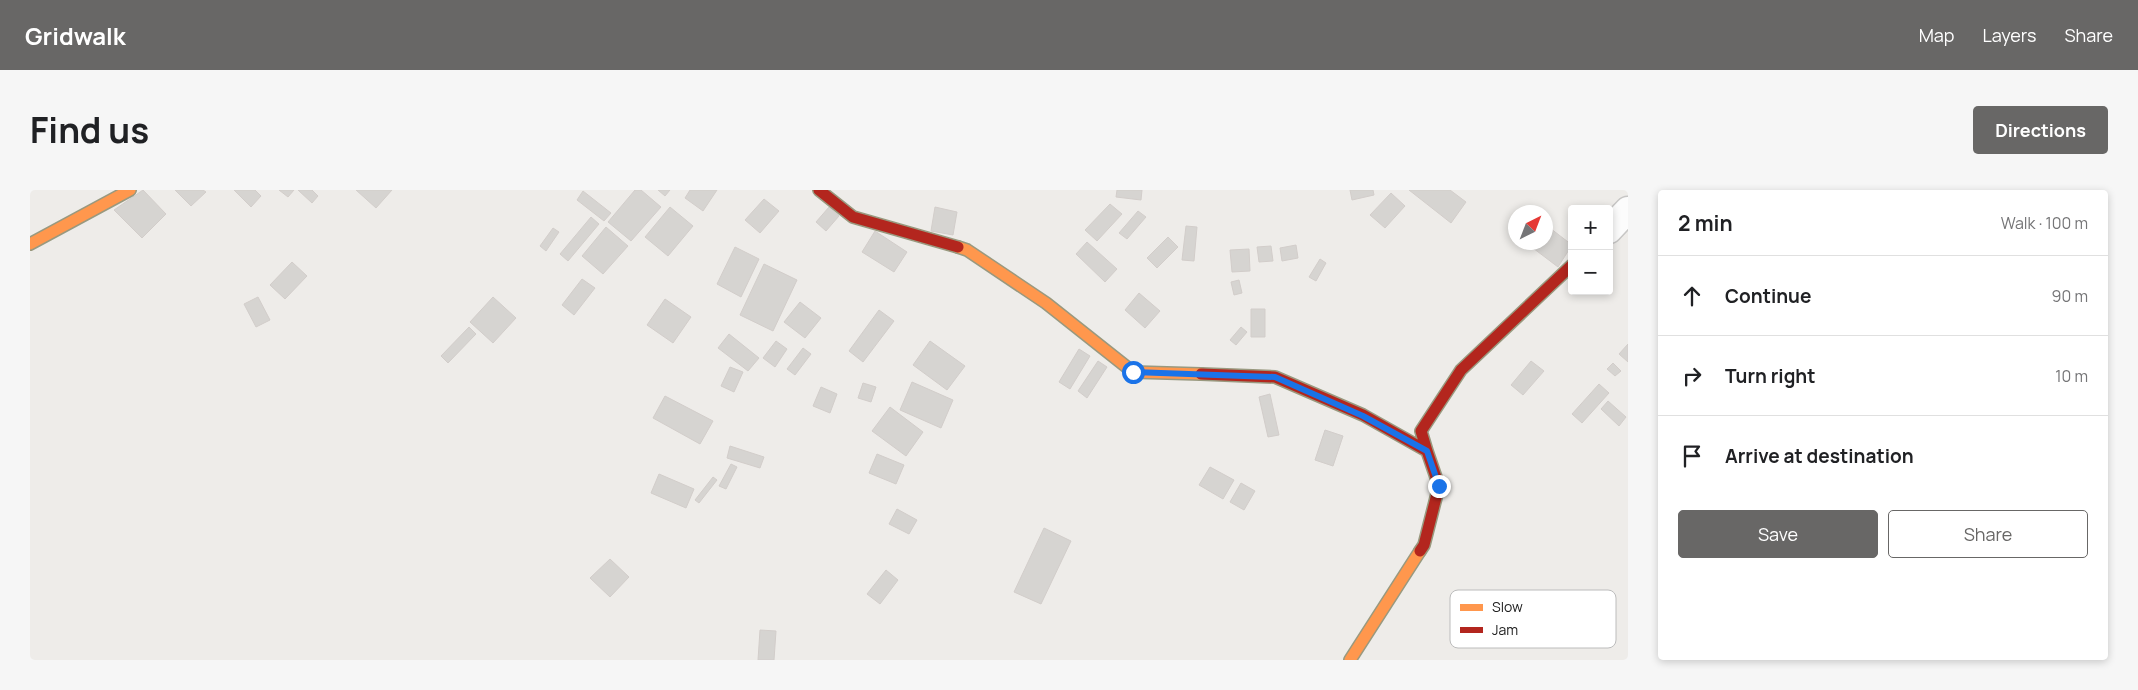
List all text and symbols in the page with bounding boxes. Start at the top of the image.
text: Gridwalk [25,19,126,52]
text: Map [1919,23,1954,47]
text: Layers [1982,23,2036,47]
text: Share [2064,23,2113,47]
text: Find us [30,106,149,154]
button: Directions [1973,106,2108,154]
north arrow [1508,205,1553,250]
map controls [1568,205,1613,295]
button: + [1568,205,1613,250]
text: 2 min [1678,209,1733,237]
text: Walk · 100 m [2001,212,2088,234]
button: − [1568,250,1613,295]
icon: ahead [1678,282,1706,310]
text: Continue [1725,283,1811,309]
text: 90 m [2052,285,2088,307]
route start [1122,361,1145,384]
icon: right [1678,362,1706,390]
text: Turn right [1725,363,1815,389]
text: 10 m [2055,365,2088,387]
icon: arrive [1678,442,1706,470]
text: Arrive at destination [1725,443,1914,469]
route end [1428,475,1451,498]
button: Save [1678,510,1878,558]
button: Share [1888,510,2088,558]
legend [1450,590,1616,648]
text: Slow [1492,597,1523,616]
text: Jam [1492,620,1518,639]

